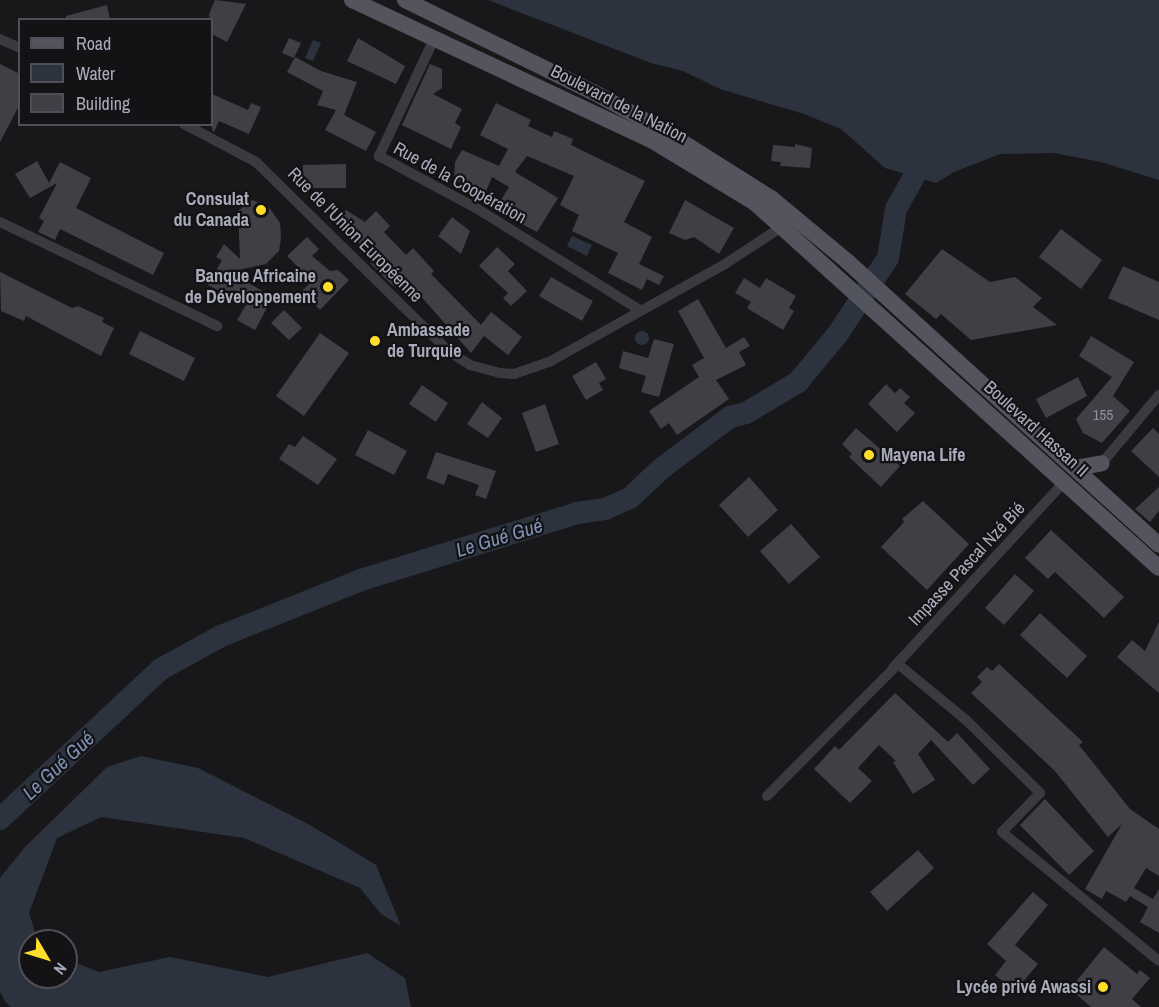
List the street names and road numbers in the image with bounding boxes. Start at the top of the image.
street label: Boulevard de la Nation [547,60,691,148]
street label: Rue de la Coopération [390,138,530,228]
street label: Rue de l'Union Européenne [283,163,427,307]
street label: Boulevard Hassan II [979,377,1093,481]
street label: Impasse Pascal Nzé Bié [904,498,1030,630]

